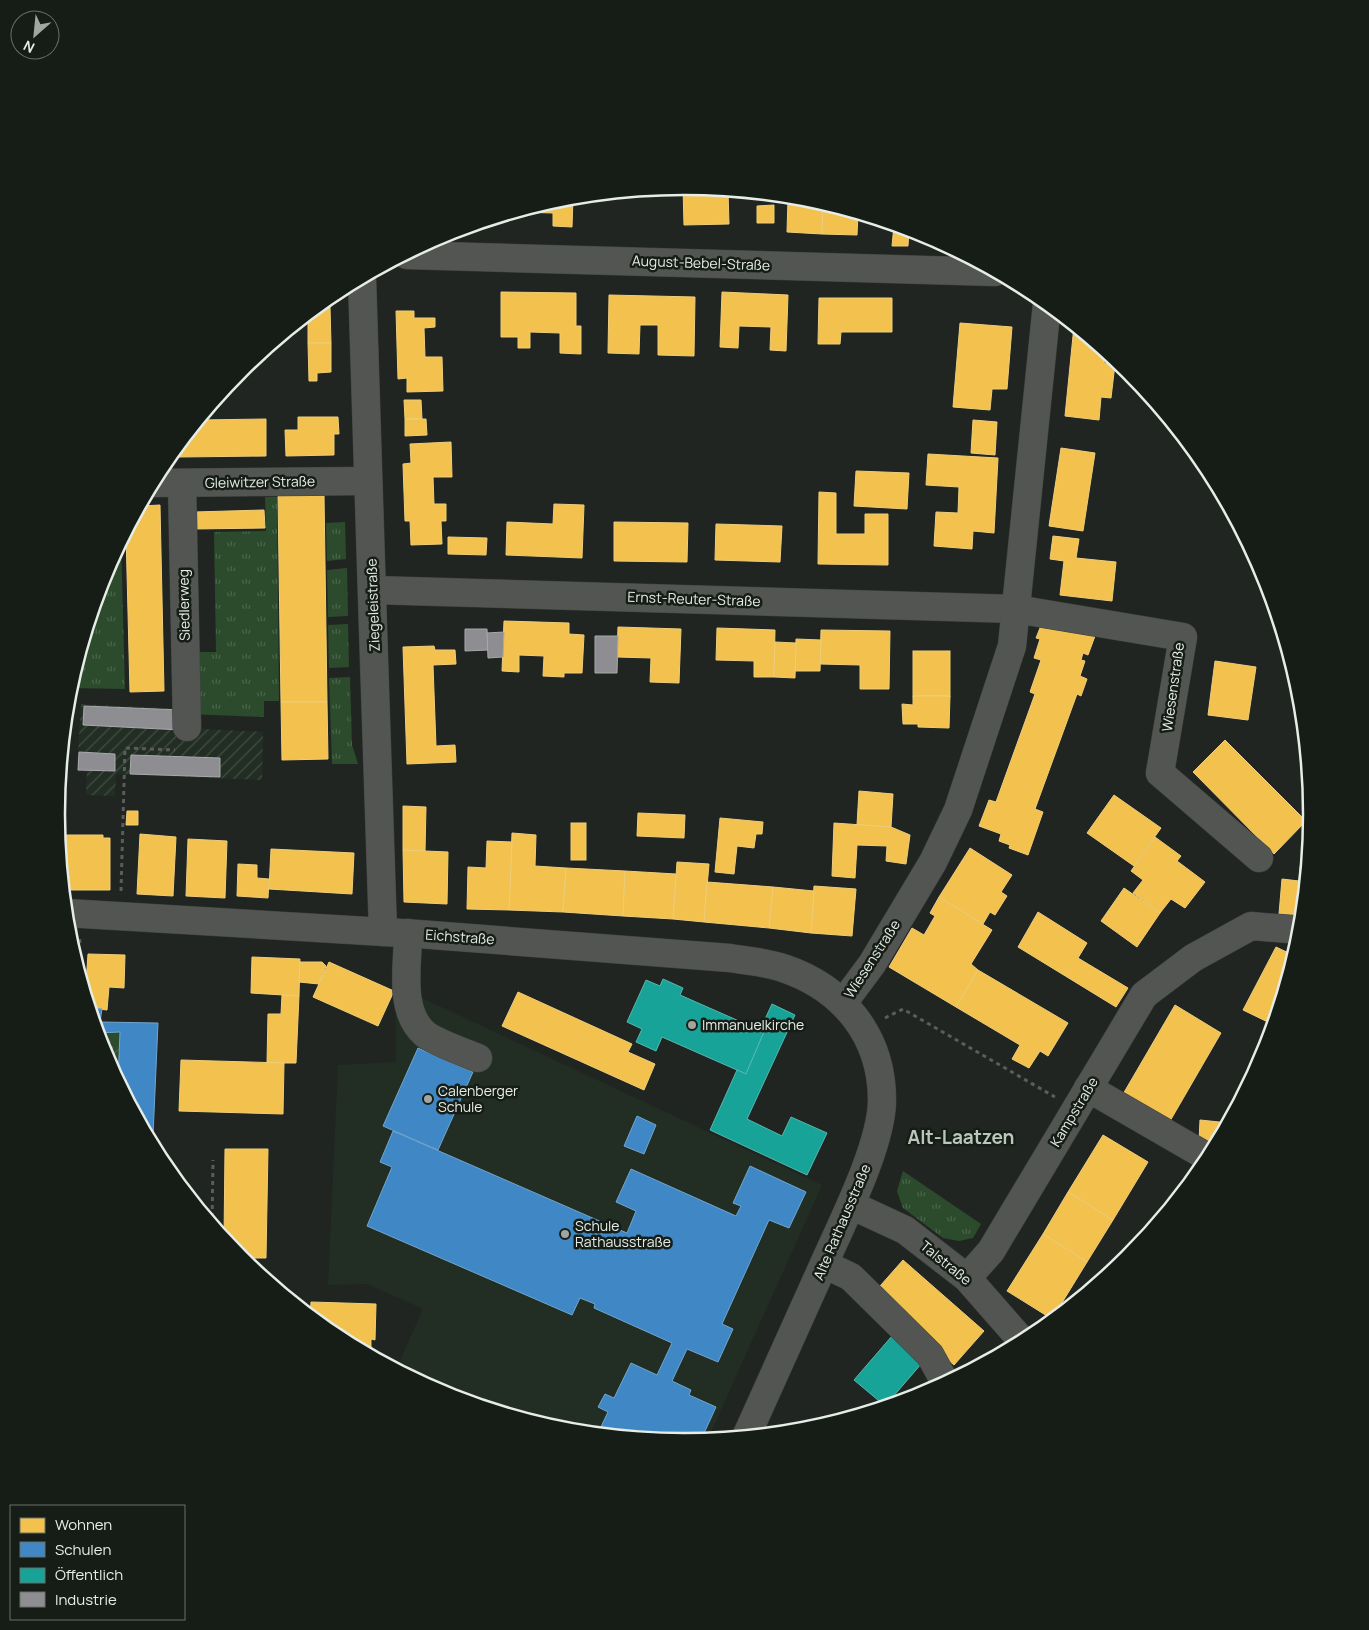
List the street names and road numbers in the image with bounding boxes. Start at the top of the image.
street label: August-Bebel-Straße [632,251,770,274]
street label: Gleiwitzer Straße [205,471,315,492]
street label: Ziegeleistraße [361,558,384,652]
street label: Siedlerweg [173,569,194,641]
street label: Ernst-Reuter-Straße [627,587,761,610]
street label: Wiesenstraße [1157,641,1188,733]
street label: Wiesenstraße [839,916,904,1002]
street label: Eichstraße [425,925,495,948]
street label: Kampstraße [1045,1073,1102,1150]
street label: Alte Rathausstraße [808,1161,875,1283]
street label: Talstraße [917,1236,976,1289]

